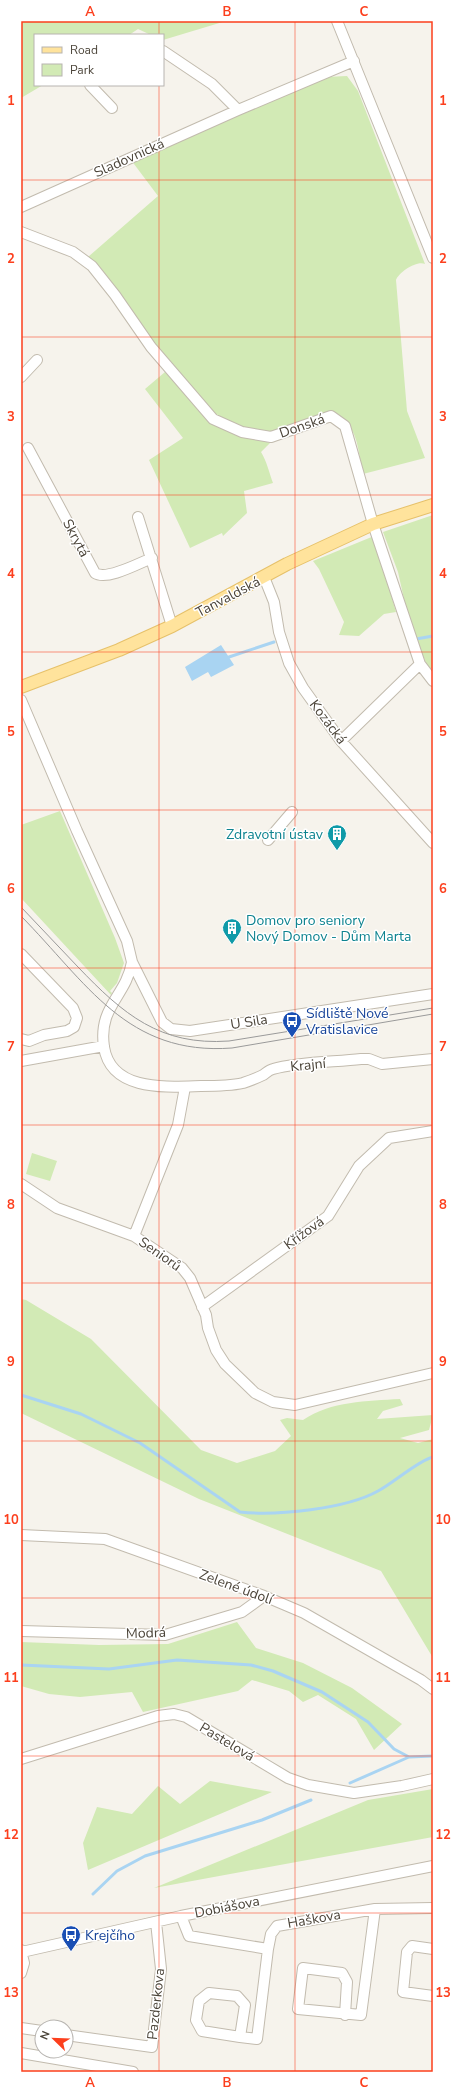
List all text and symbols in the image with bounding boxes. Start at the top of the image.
text: A [85,3,95,21]
text: B [223,3,232,21]
text: C [360,3,369,21]
legend [34,34,164,86]
text: Road [70,42,98,58]
text: Park [70,62,95,78]
text: 1 [7,92,15,110]
text: 1 [439,92,447,110]
street label: Sladovnická [91,134,167,182]
text: 2 [7,250,15,268]
text: 2 [439,250,447,268]
text: 3 [7,408,15,426]
text: 3 [439,408,447,426]
street label: Donská [277,409,327,443]
street label: Skrytá [58,516,94,560]
text: 4 [7,565,15,583]
text: 4 [439,565,447,583]
street label: Tanvaldská [192,572,264,622]
street label: Kozácká [305,696,351,748]
text: 5 [7,723,15,741]
text: 5 [439,723,447,741]
building icon: Zdravotní ústav [326,823,348,851]
place label: Zdravotní ústav [226,825,324,844]
text: 6 [7,880,15,898]
text: 6 [439,880,447,898]
place label: Domov pro seniory Nový Domov - Dům Marta [246,911,411,946]
building icon: Domov pro seniory Nový Domov - Dům Marta [221,917,243,945]
place label: Sídliště Nové Vratislavice [305,1004,389,1039]
street label: U Sila [229,1010,269,1034]
bus stop icon: Sídliště Nové Vratislavice [281,1010,303,1038]
text: 7 [7,1038,15,1056]
text: 7 [439,1038,447,1056]
street label: Krajní [289,1054,327,1076]
text: 8 [7,1196,15,1214]
text: 8 [439,1196,447,1214]
street label: Křížová [280,1212,328,1254]
street label: Seniorů [135,1232,185,1276]
text: 9 [7,1353,15,1371]
text: 9 [439,1353,447,1371]
text: 10 [3,1511,19,1529]
text: 10 [435,1511,451,1529]
street label: Zelené údolí [196,1565,276,1609]
street label: Modrá [126,1623,166,1643]
text: 11 [3,1669,19,1687]
text: 11 [435,1669,451,1687]
street label: Pastelová [196,1718,258,1766]
text: 12 [3,1826,19,1844]
text: 12 [435,1826,451,1844]
street label: Dobiášova [193,1891,261,1923]
street label: Haškova [286,1905,342,1933]
bus stop icon: Krejčího [60,1924,82,1952]
place label: Krejčího [85,1926,135,1945]
street label: Pazderkova [143,1967,169,2041]
text: 13 [3,1984,19,2002]
text: 13 [435,1984,451,2002]
north arrow [34,2019,74,2059]
text: N [37,2029,54,2042]
text: A [85,2074,95,2092]
text: B [223,2074,232,2092]
text: C [360,2074,369,2092]

